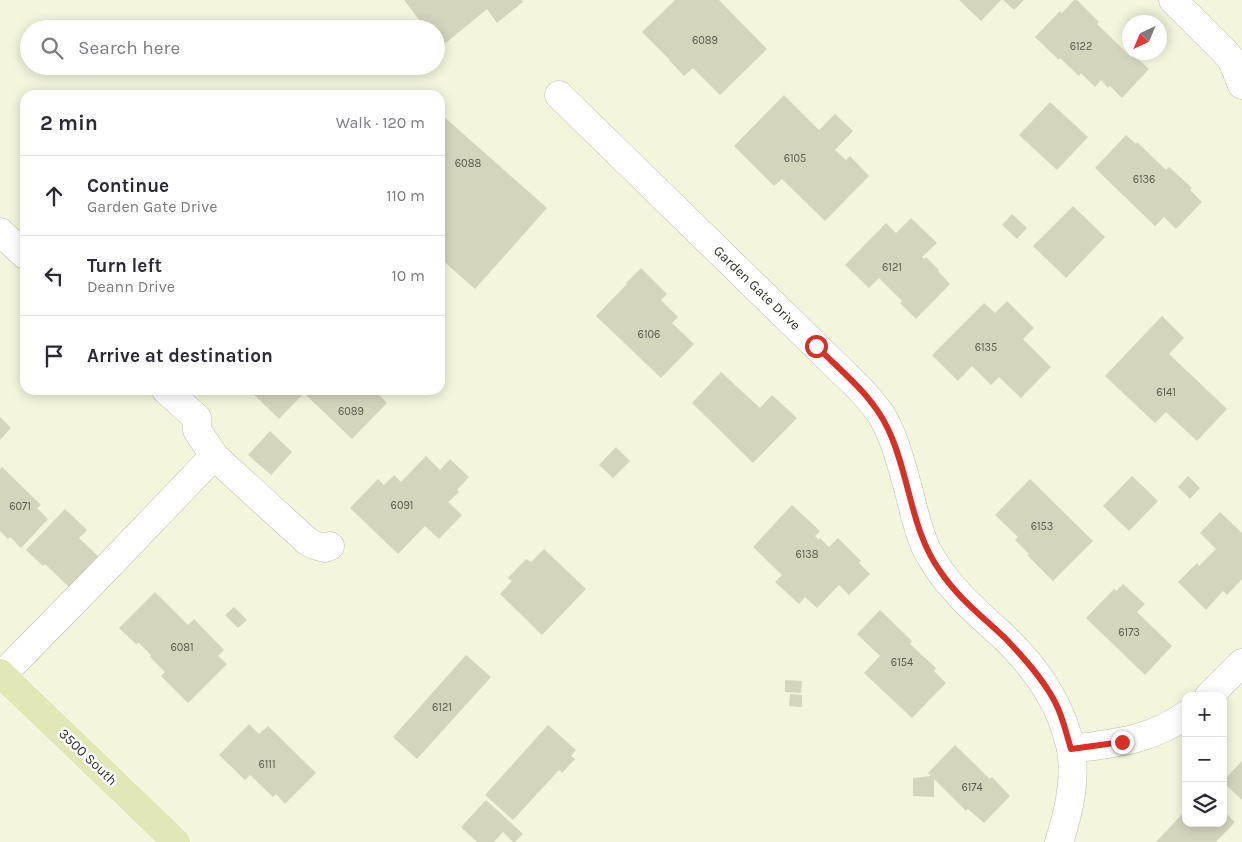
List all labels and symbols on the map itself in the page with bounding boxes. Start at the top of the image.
north arrow [1122,15,1167,60]
house number: 6089 [692,34,718,47]
house number: 6122 [1070,40,1092,53]
house number: 6105 [784,152,806,165]
house number: 6088 [455,157,481,170]
house number: 6136 [1133,173,1155,186]
street label: Garden Gate Drive [710,242,804,334]
house number: 6121 [882,261,902,274]
house number: 6106 [638,328,660,341]
route start [805,335,828,358]
house number: 6135 [975,341,997,354]
house number: 6141 [1156,386,1176,399]
house number: 6089 [338,405,364,418]
house number: 6091 [391,499,413,512]
house number: 6071 [9,500,31,513]
house number: 6153 [1031,520,1053,533]
house number: 6138 [795,548,819,561]
house number: 6173 [1118,626,1140,639]
house number: 6081 [170,641,194,654]
house number: 6154 [891,656,913,669]
house number: 6121 [432,701,452,714]
street label: 3500 South [55,725,121,789]
route end [1111,731,1134,754]
house number: 6111 [258,758,276,771]
house number: 6174 [961,781,983,794]

